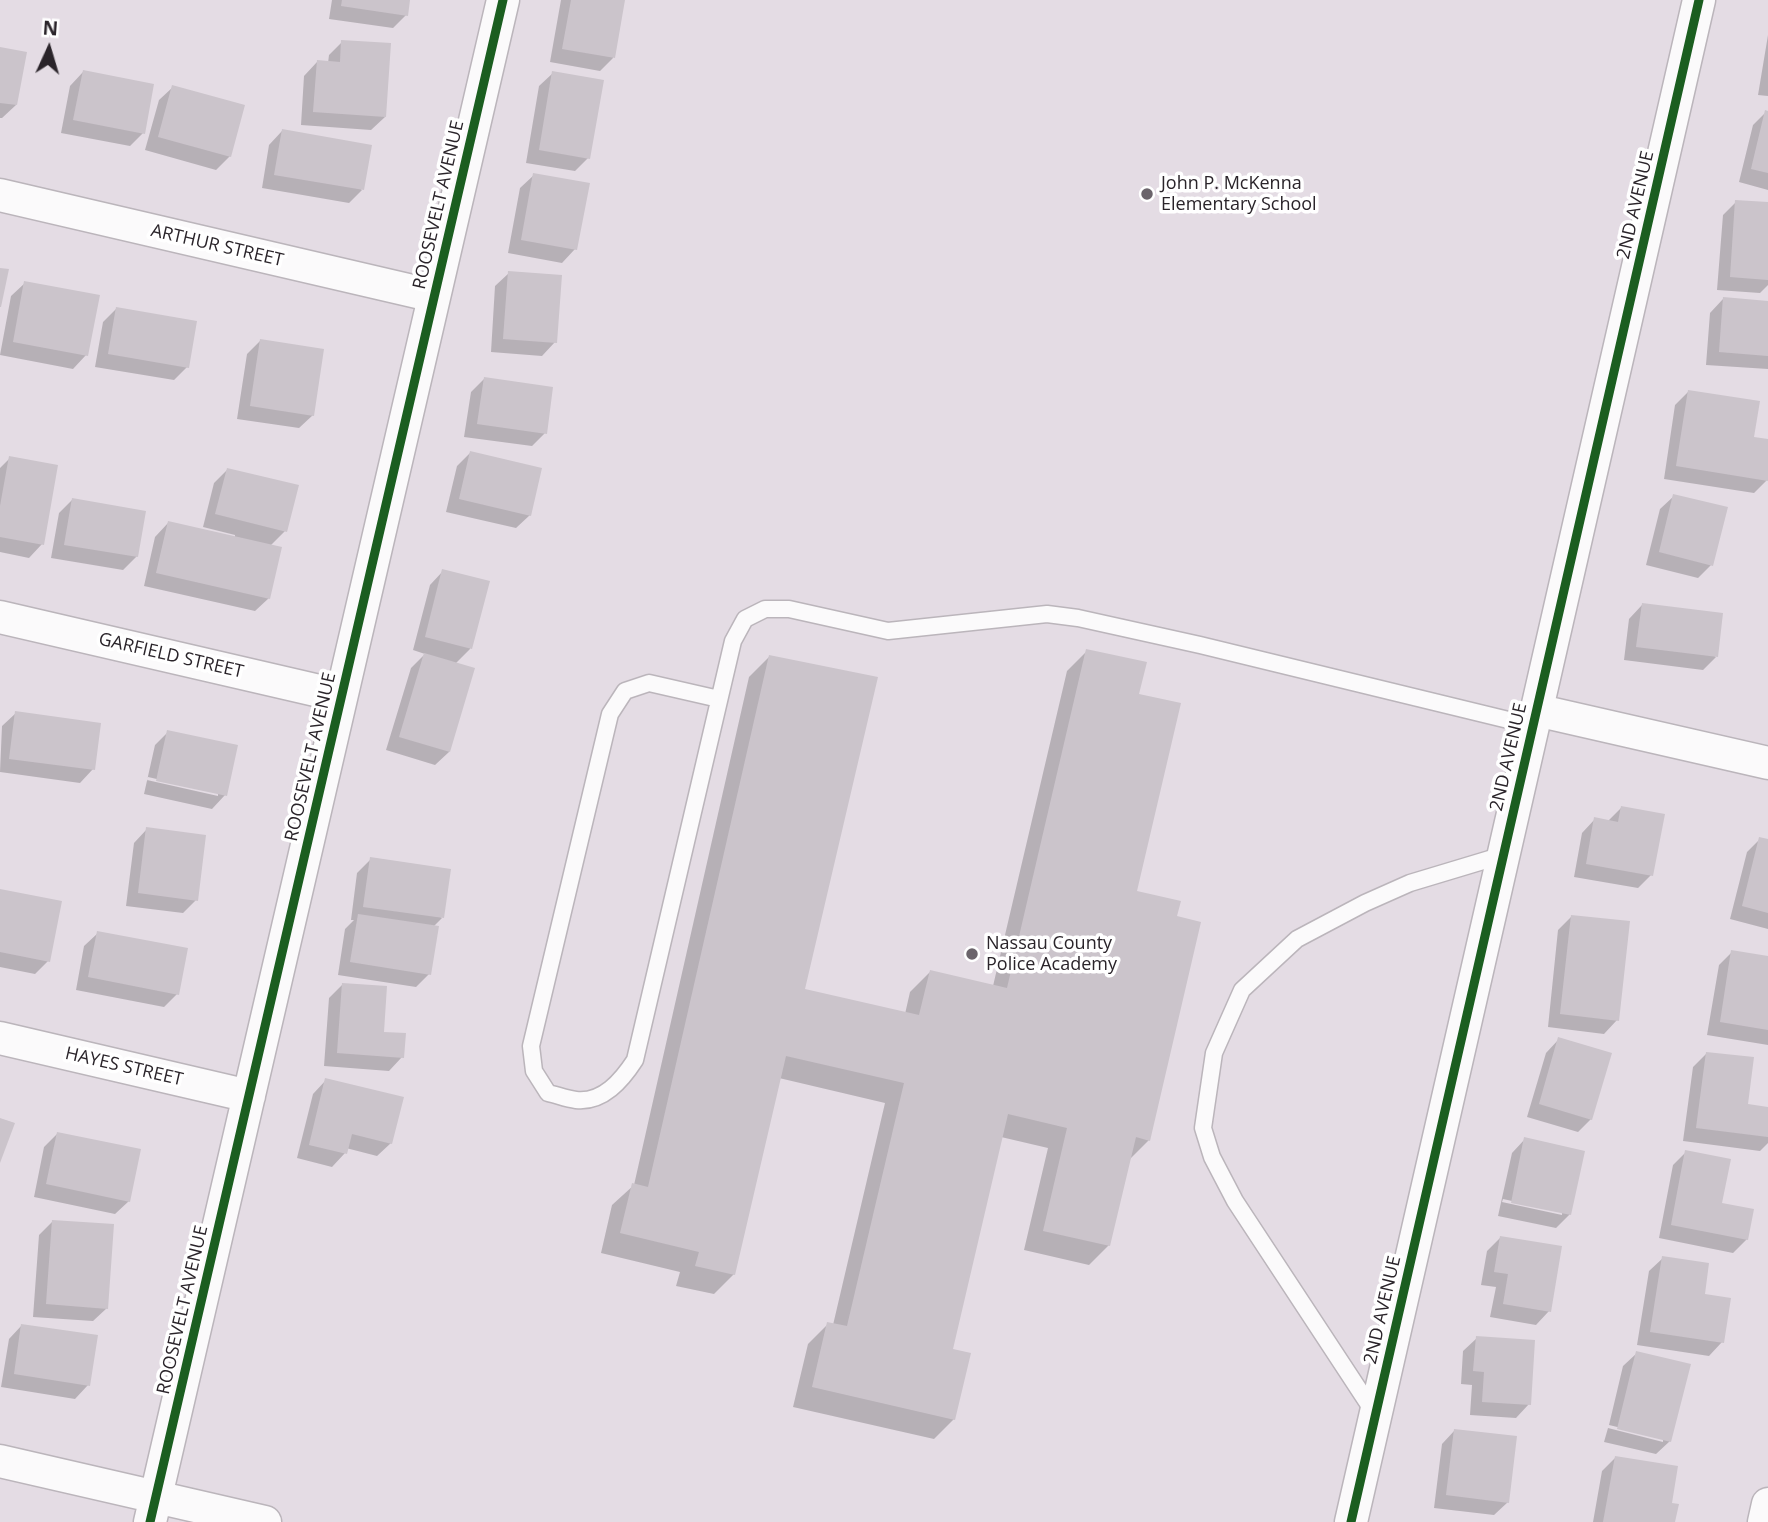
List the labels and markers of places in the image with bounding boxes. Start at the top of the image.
place label: John P. McKenna Elementary School [1161,173,1317,216]
marker: John P. McKenna Elementary School [1139,186,1155,202]
place label: Nassau County Police Academy [986,933,1117,976]
marker: Nassau County Police Academy [964,946,980,962]

